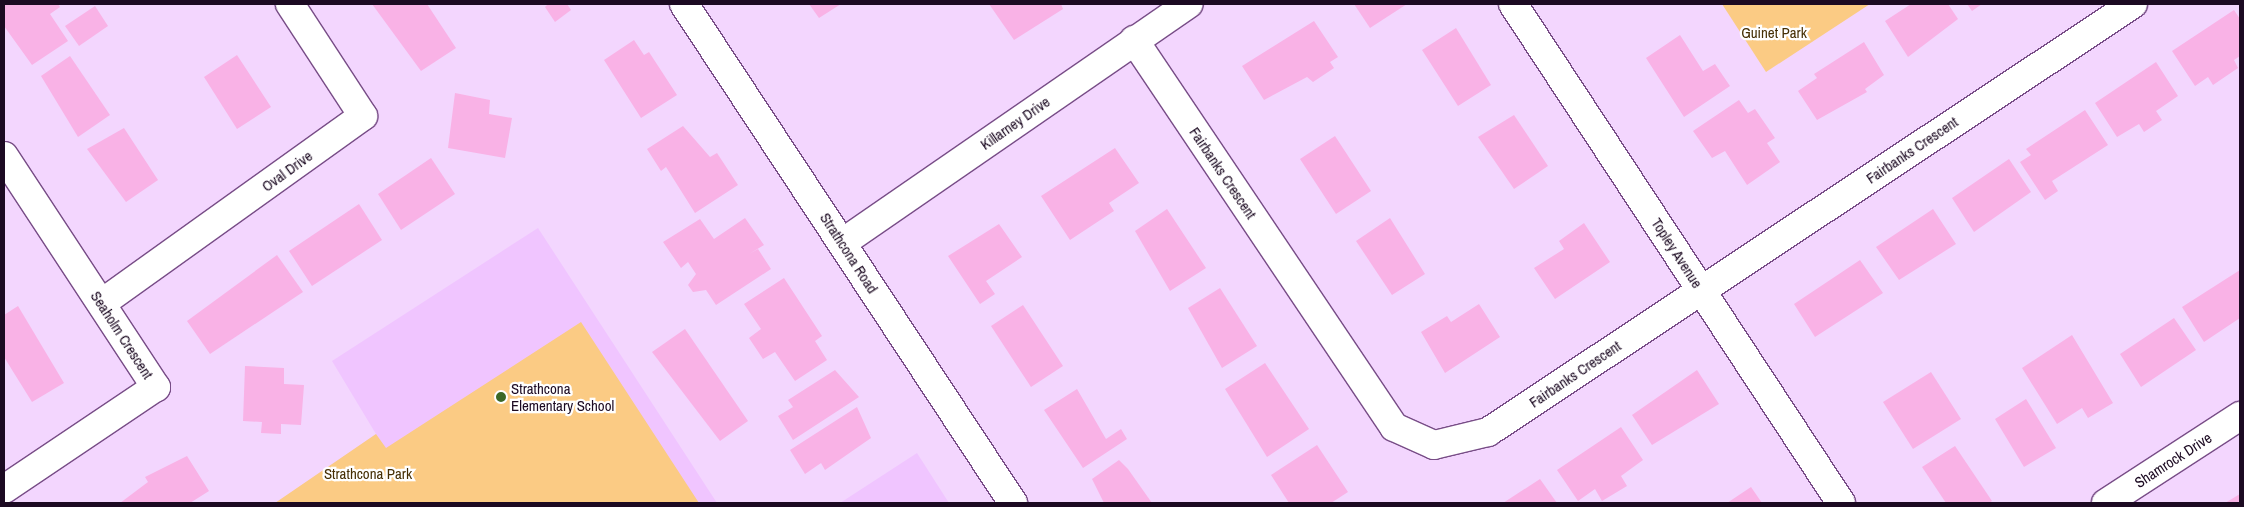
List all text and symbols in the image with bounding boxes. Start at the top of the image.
park label: Guinet Park [1741,24,1807,42]
street label: Killarney Drive [977,92,1053,154]
street label: Fairbanks Crescent [1863,113,1961,187]
street label: Fairbanks Crescent [1186,124,1260,222]
street label: Oval Drive [258,147,316,195]
street label: Strathcona Road [816,209,882,297]
street label: Topley Avenue [1648,214,1706,292]
street label: Seaholm Crescent [87,288,157,382]
street label: Fairbanks Crescent [1526,337,1624,411]
place label: Strathcona Elementary School [511,379,614,414]
marker: Strathcona Elementary School [495,391,507,403]
street label: Shamrock Drive [2131,428,2215,492]
park label: Strathcona Park [324,465,412,483]

